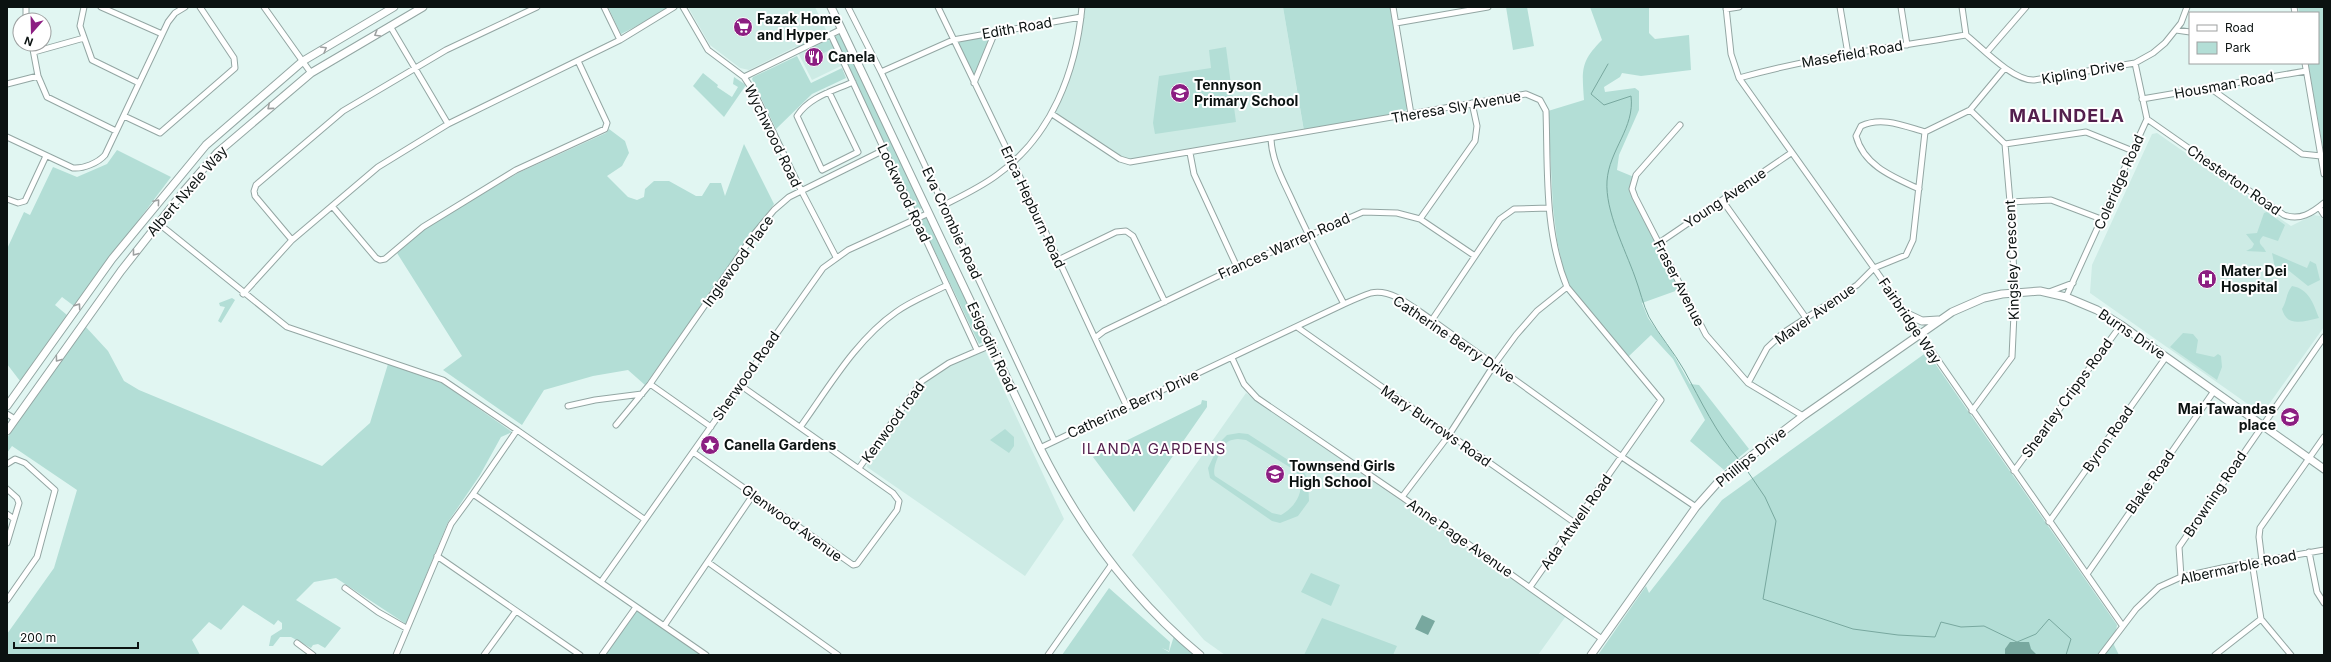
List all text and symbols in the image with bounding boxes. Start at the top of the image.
place label: Fazak Home and Hyper [757,10,841,43]
north arrow [12,12,52,52]
legend [2189,12,2319,64]
street label: Edith Road [980,13,1053,42]
supermarket icon: Fazak Home and Hyper [732,16,754,38]
text: Road [2225,20,2254,35]
one-way arrow [374,29,381,36]
text: N [22,33,35,49]
street label: Masefield Road [1800,36,1904,71]
text: Park [2225,40,2251,55]
one-way arrow [320,46,327,53]
restaurant icon: Canela [803,46,825,68]
place label: Canela [828,48,875,65]
street label: Kipling Drive [2040,56,2126,87]
street label: Housman Road [2173,67,2275,102]
place label: Tennyson Primary School [1194,76,1298,109]
street label: Wychwood Road [741,82,806,190]
school or university icon: Tennyson Primary School [1169,82,1191,104]
street label: Theresa Sly Avenue [1390,87,1522,126]
one-way arrow [268,103,275,110]
district label: MALINDELA [2009,105,2125,126]
street label: Coleridge Road [2090,132,2147,232]
street label: Lockwood Road [874,141,935,245]
street label: Chesterton Road [2184,141,2285,218]
street label: Albert Nxele Way [143,142,230,239]
street label: Erica Hepburn Road [998,143,1069,271]
street label: Eva Crombie Road [919,164,986,282]
street label: Young Avenue [1681,164,1769,231]
street label: Kingsley Crescent [2001,199,2022,320]
one-way arrow [152,200,159,207]
street label: Frances Warren Road [1215,209,1352,282]
street label: Inglewood Place [699,212,776,310]
street label: Fraser Avenue [1650,237,1709,329]
one-way arrow [132,249,139,256]
place label: Mater Dei Hospital [2221,262,2287,295]
hospital icon: Mater Dei Hospital [2196,268,2218,290]
street label: Fairbridge Way [1875,275,1945,367]
street label: Maver Avenue [1771,280,1858,348]
street label: Catherine Berry Drive [1390,291,1518,386]
street label: Esigodini Road [964,299,1021,395]
one-way arrow [73,303,80,310]
street label: Burns Drive [2095,305,2169,362]
street label: Sherwood Road [708,328,783,424]
street label: Shearley Cripps Road [2018,335,2116,461]
one-way arrow [56,354,63,361]
street label: Catherine Berry Drive [1064,366,1201,442]
street label: Kenwood road [858,378,928,465]
street label: Mary Burrows Road [1378,381,1495,470]
place label: Mai Tawandas place [2178,400,2276,433]
street label: Byron Road [2079,403,2136,475]
school or university icon: Mai Tawandas place [2279,406,2301,428]
street label: Phillips Drive [1712,423,1789,490]
place icon: Canella Gardens [699,434,721,456]
place label: Canella Gardens [724,436,836,453]
district label: ILANDA GARDENS [1082,439,1226,458]
street label: Blake Road [2122,447,2178,517]
street label: Browning Road [2180,448,2250,540]
place label: Townsend Girls High School [1289,457,1395,490]
school or university icon: Townsend Girls High School [1264,463,1286,485]
street label: Ada Attwell Road [1536,471,1615,573]
street label: Glenwood Avenue [739,480,846,565]
street label: Anne Page Avenue [1404,495,1516,580]
street label: Albermarble Road [2178,546,2298,587]
scale bar [14,624,138,650]
text: 200 m [20,630,56,645]

